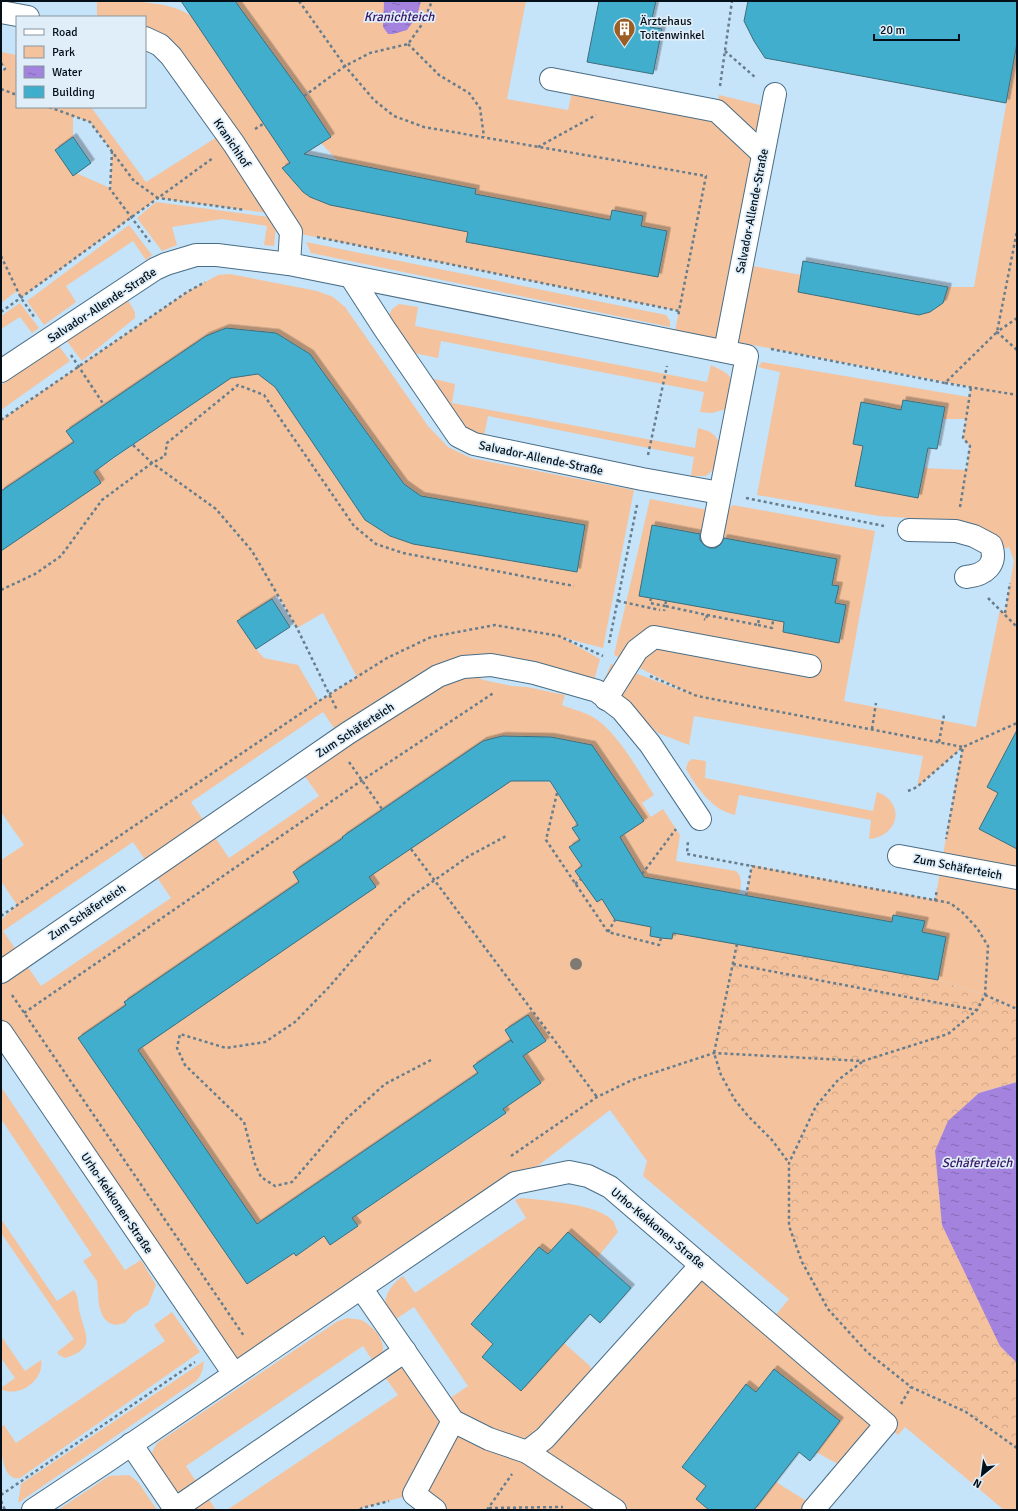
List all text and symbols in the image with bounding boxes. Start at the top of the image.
water label: Kranichteich [364,9,435,25]
place label: Ärztehaus Toitenwinkel [640,14,705,43]
building icon: Ärztehaus Toitenwinkel [611,15,637,48]
legend [16,16,146,108]
scale bar [874,16,959,42]
text: 20 m [880,23,905,38]
text: Road [52,25,78,40]
text: Park [52,45,75,60]
text: Water [52,65,83,80]
text: Building [52,85,95,100]
street label: Kranichhof [210,116,254,172]
street label: Salvador-Allende-Straße [733,147,772,275]
street label: Salvador-Allende-Straße [45,265,160,346]
street label: Salvador-Allende-Straße [477,438,604,479]
street label: Zum Schäferteich [313,700,397,761]
street label: Zum Schäferteich [912,852,1004,883]
street label: Zum Schäferteich [46,881,129,944]
street label: Urho-Kekkonen-Straße [77,1150,156,1257]
water label: Schäferteich [942,1155,1013,1171]
street label: Urho-Kekkonen-Straße [607,1185,708,1272]
north arrow [962,1455,1002,1495]
text: N [971,1476,984,1491]

